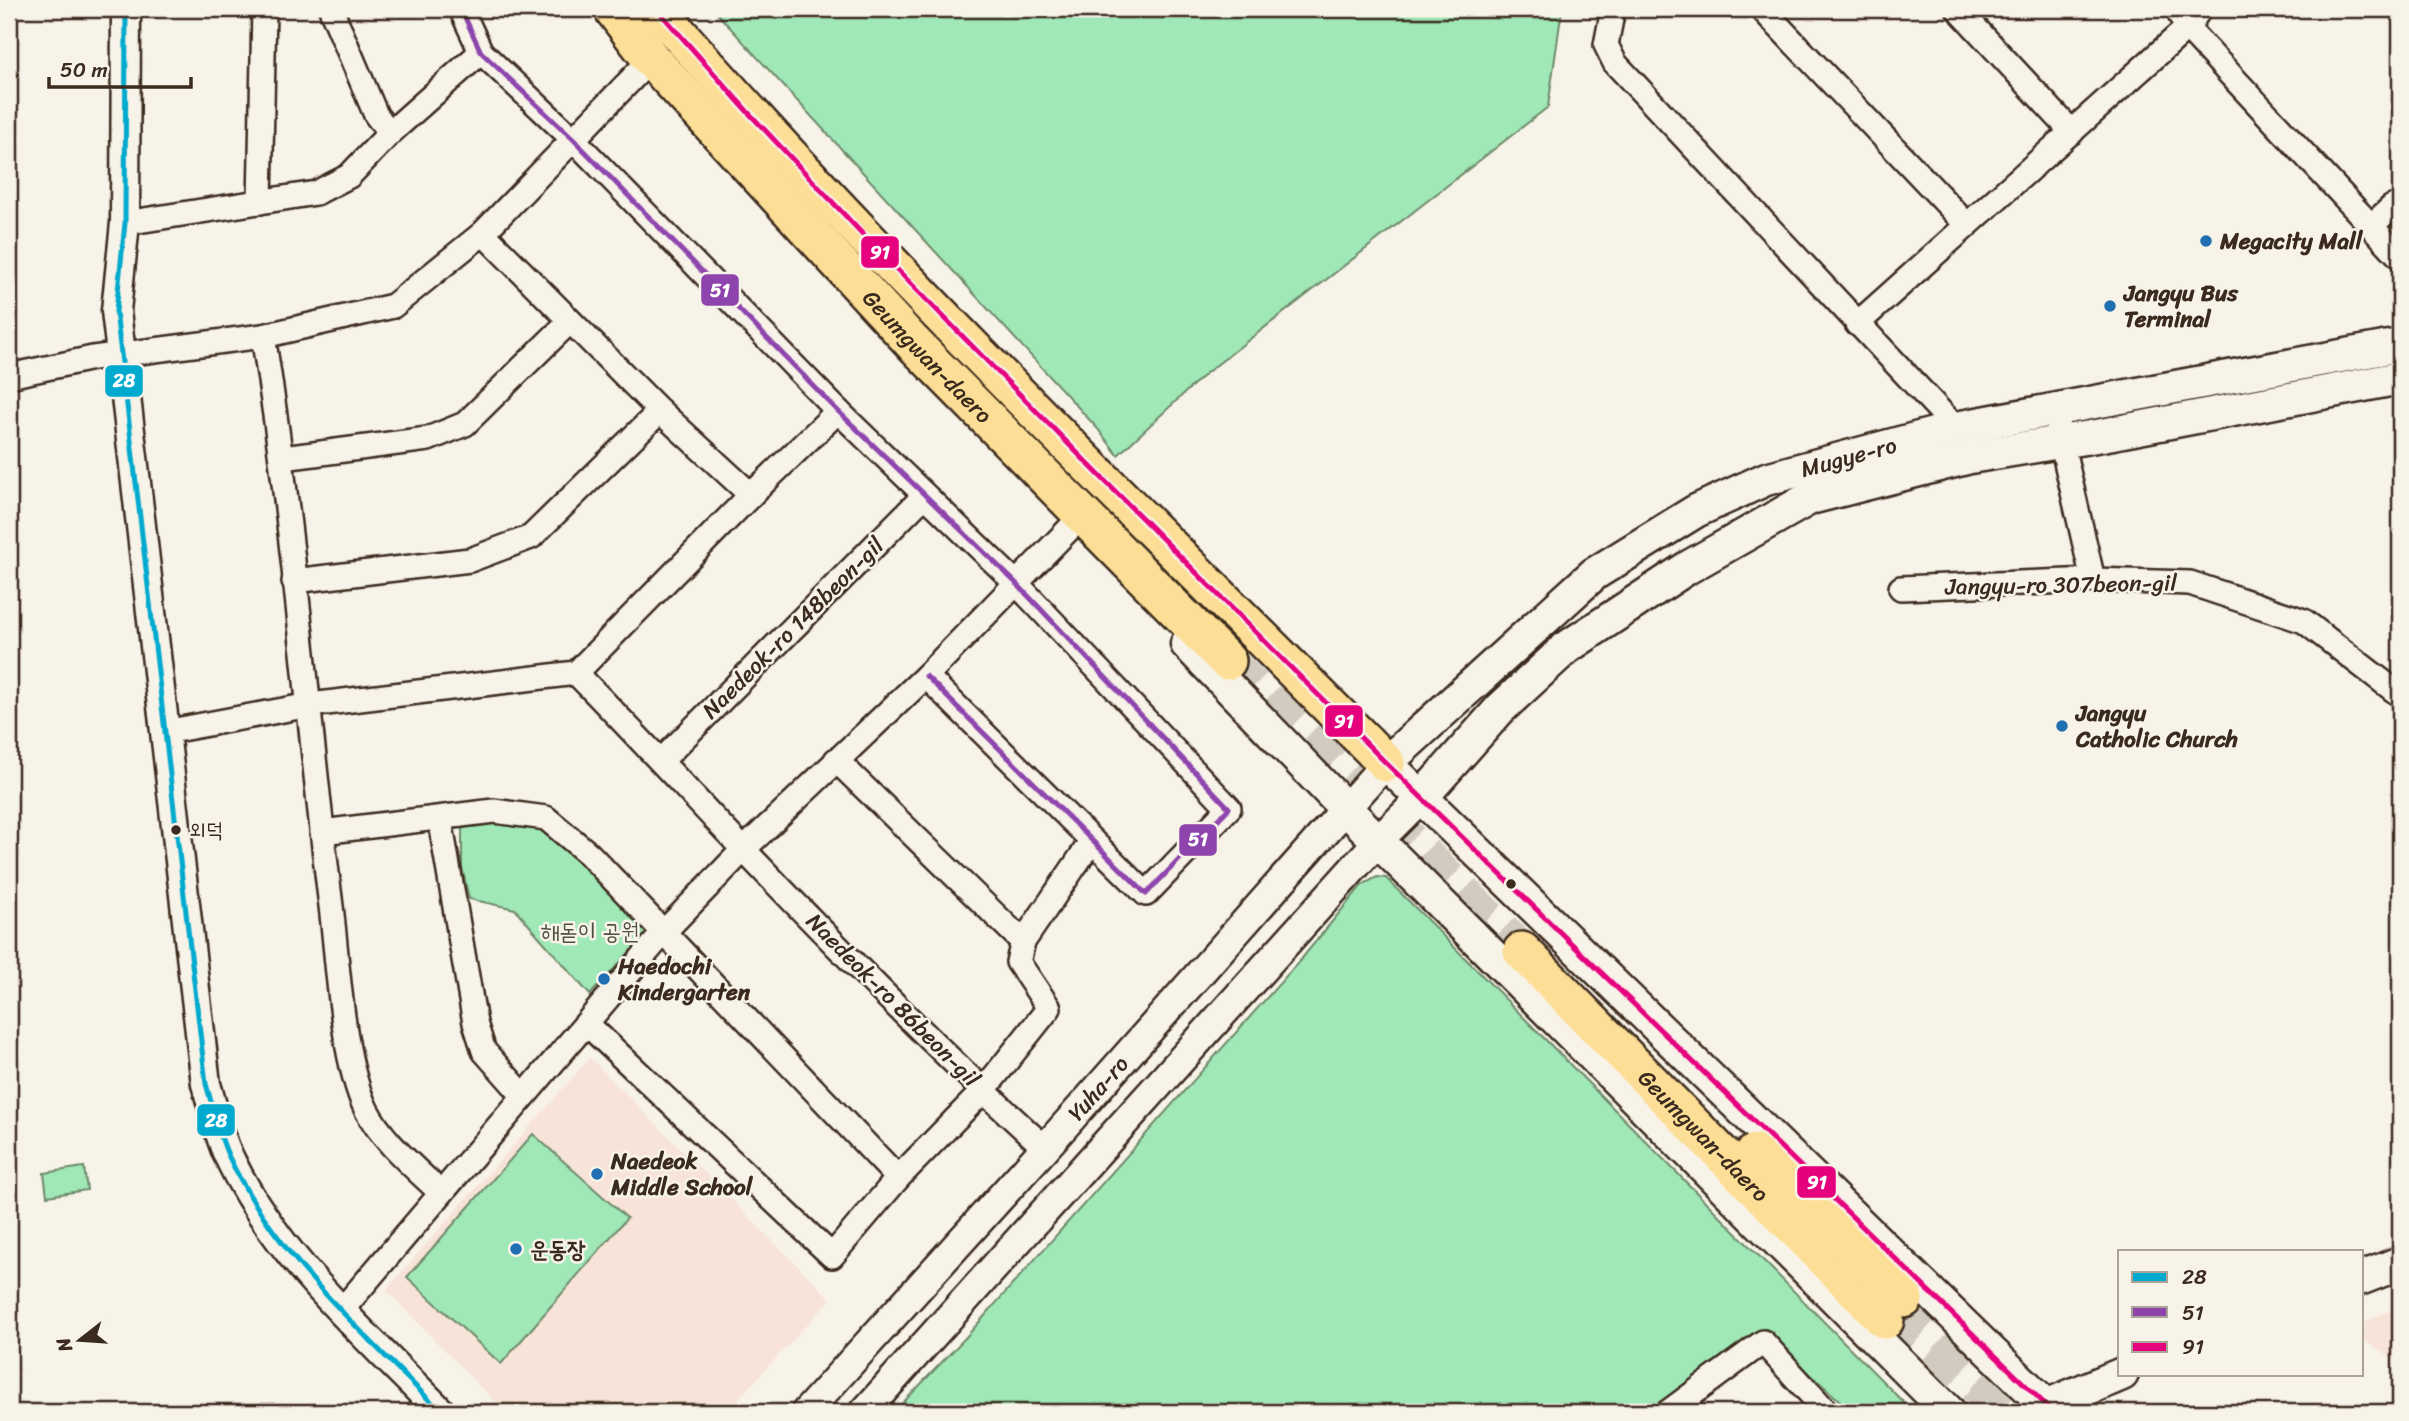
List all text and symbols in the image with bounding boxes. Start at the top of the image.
scale bar [49,46,191,90]
text: 50 m [60,51,108,89]
place label: Megacity Mall [2219,221,2364,262]
marker: Megacity Mall [2198,233,2214,249]
line badge: 91 [860,235,900,269]
text: 91 [870,236,890,269]
line badge: 51 [700,273,740,307]
place label: Jangyu Bus Terminal [2122,273,2239,340]
text: 51 [710,274,730,307]
street label: Geumgwan-daero [852,279,1003,434]
marker: Jangyu Bus Terminal [2102,298,2118,314]
line badge: 28 [104,364,144,398]
text: 28 [112,364,136,397]
street label: Mugye-ro [1796,424,1901,489]
street label: Naedeok-ro 148beon-gil [692,526,895,729]
street label: Jangyu-ro 307beon-gil [1944,562,2178,608]
place label: Jangyu Catholic Church [2074,693,2238,760]
line badge: 91 [1324,704,1364,738]
text: 91 [1334,705,1354,738]
marker: Jangyu Catholic Church [2054,718,2070,734]
place label: 외덕 [189,811,223,849]
marker: 외덕 [169,823,183,837]
line badge: 51 [1178,823,1218,857]
text: 51 [1188,823,1208,856]
unlabelled marker [1504,877,1518,891]
street label: Naedeok-ro 86beon-gil [796,903,991,1098]
park label: 해돋이 공원 [541,911,639,952]
place label: Haedochi Kindergarten [617,946,751,1013]
marker: Haedochi Kindergarten [596,971,612,987]
street label: Yuha-ro [1057,1046,1139,1131]
street label: Geumgwan-daero [1628,1059,1779,1212]
line badge: 28 [196,1103,236,1137]
text: 28 [204,1104,228,1137]
place label: Naedeok Middle School [610,1141,754,1208]
line badge: 91 [1796,1165,1837,1199]
marker: Naedeok Middle School [589,1166,605,1182]
text: 91 [1807,1166,1827,1199]
place label: 운동장 [530,1229,586,1270]
marker: 운동장 [508,1241,524,1257]
legend [2118,1250,2364,1376]
text: 28 [2182,1258,2207,1296]
text: 51 [2182,1294,2204,1332]
north arrow [46,1306,116,1376]
text: 91 [2182,1328,2204,1366]
text: N [46,1333,82,1357]

